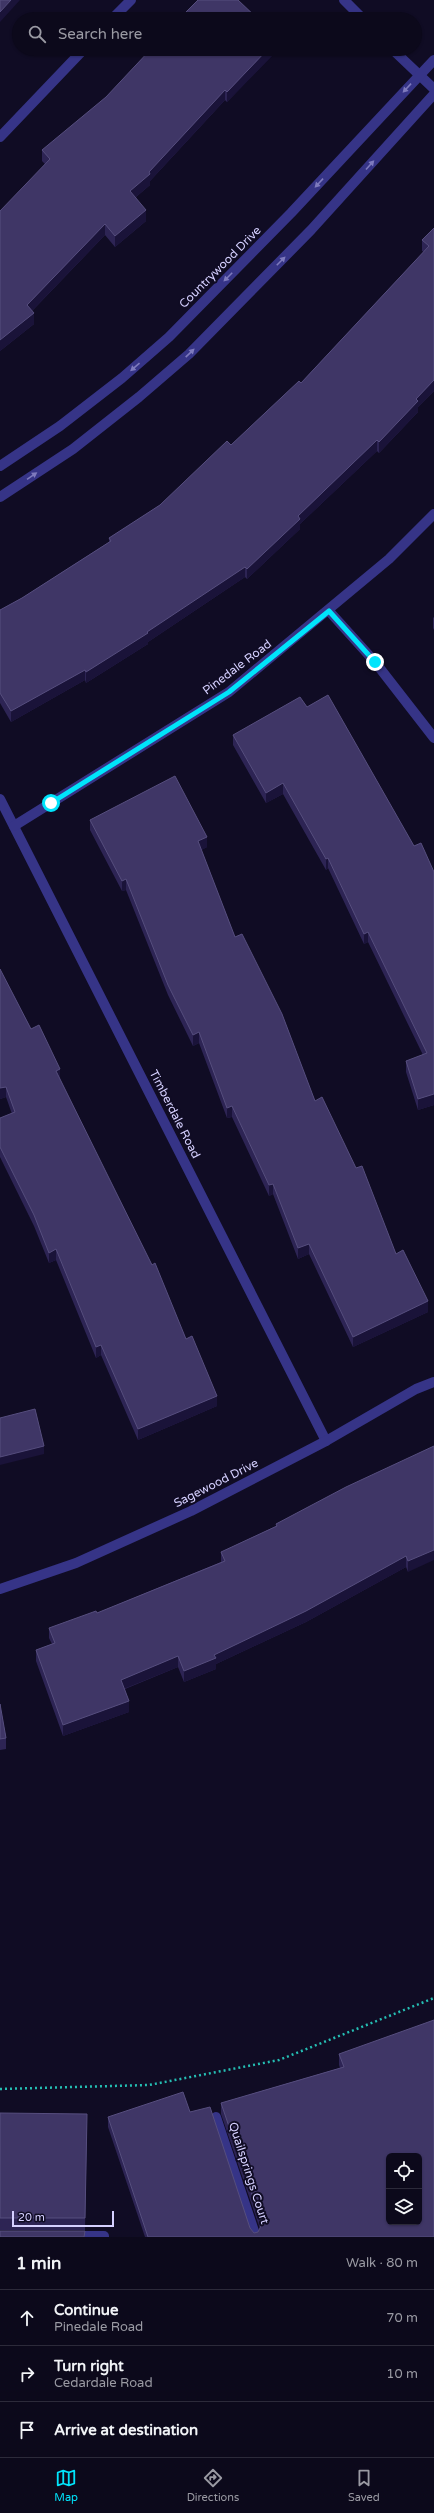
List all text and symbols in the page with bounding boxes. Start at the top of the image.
search box [12,12,422,56]
icon: search [26,23,48,45]
text: Search here [58,25,142,43]
one-way arrow [402,83,412,93]
one-way arrow [365,160,374,170]
one-way arrow [314,178,323,188]
street label: Countrywood Drive [176,223,264,311]
one-way arrow [277,256,286,266]
one-way arrow [223,272,233,282]
one-way arrow [185,348,195,358]
one-way arrow [129,362,140,371]
one-way arrow [27,472,38,480]
street label: Pinedale Road [200,637,274,697]
route end [366,653,384,671]
route start [42,794,60,812]
street label: Timberdale Road [147,1067,203,1161]
street label: Sagewood Drive [172,1456,261,1510]
street label: Quailsprings Court [226,2120,272,2226]
map controls [386,2153,422,2225]
button: locate [386,2153,422,2189]
button: layers [386,2189,422,2225]
scale bar [12,2209,114,2228]
text: 20 m [18,2211,45,2224]
text: 1 min [16,2253,61,2274]
text: Walk · 80 m [346,2255,418,2271]
text: Continue [54,2301,118,2319]
icon: ahead [16,2307,38,2329]
text: 70 m [386,2310,418,2326]
text: Pinedale Road [54,2319,143,2335]
text: Turn right [54,2357,124,2375]
icon: right [16,2363,38,2385]
text: 10 m [386,2366,418,2382]
text: Cedardale Road [54,2375,153,2391]
icon: arrive [16,2419,38,2441]
text: Arrive at destination [54,2421,198,2439]
tab: Map [54,2467,78,2504]
tab: Directions [187,2467,239,2504]
tab: Saved [348,2467,380,2504]

